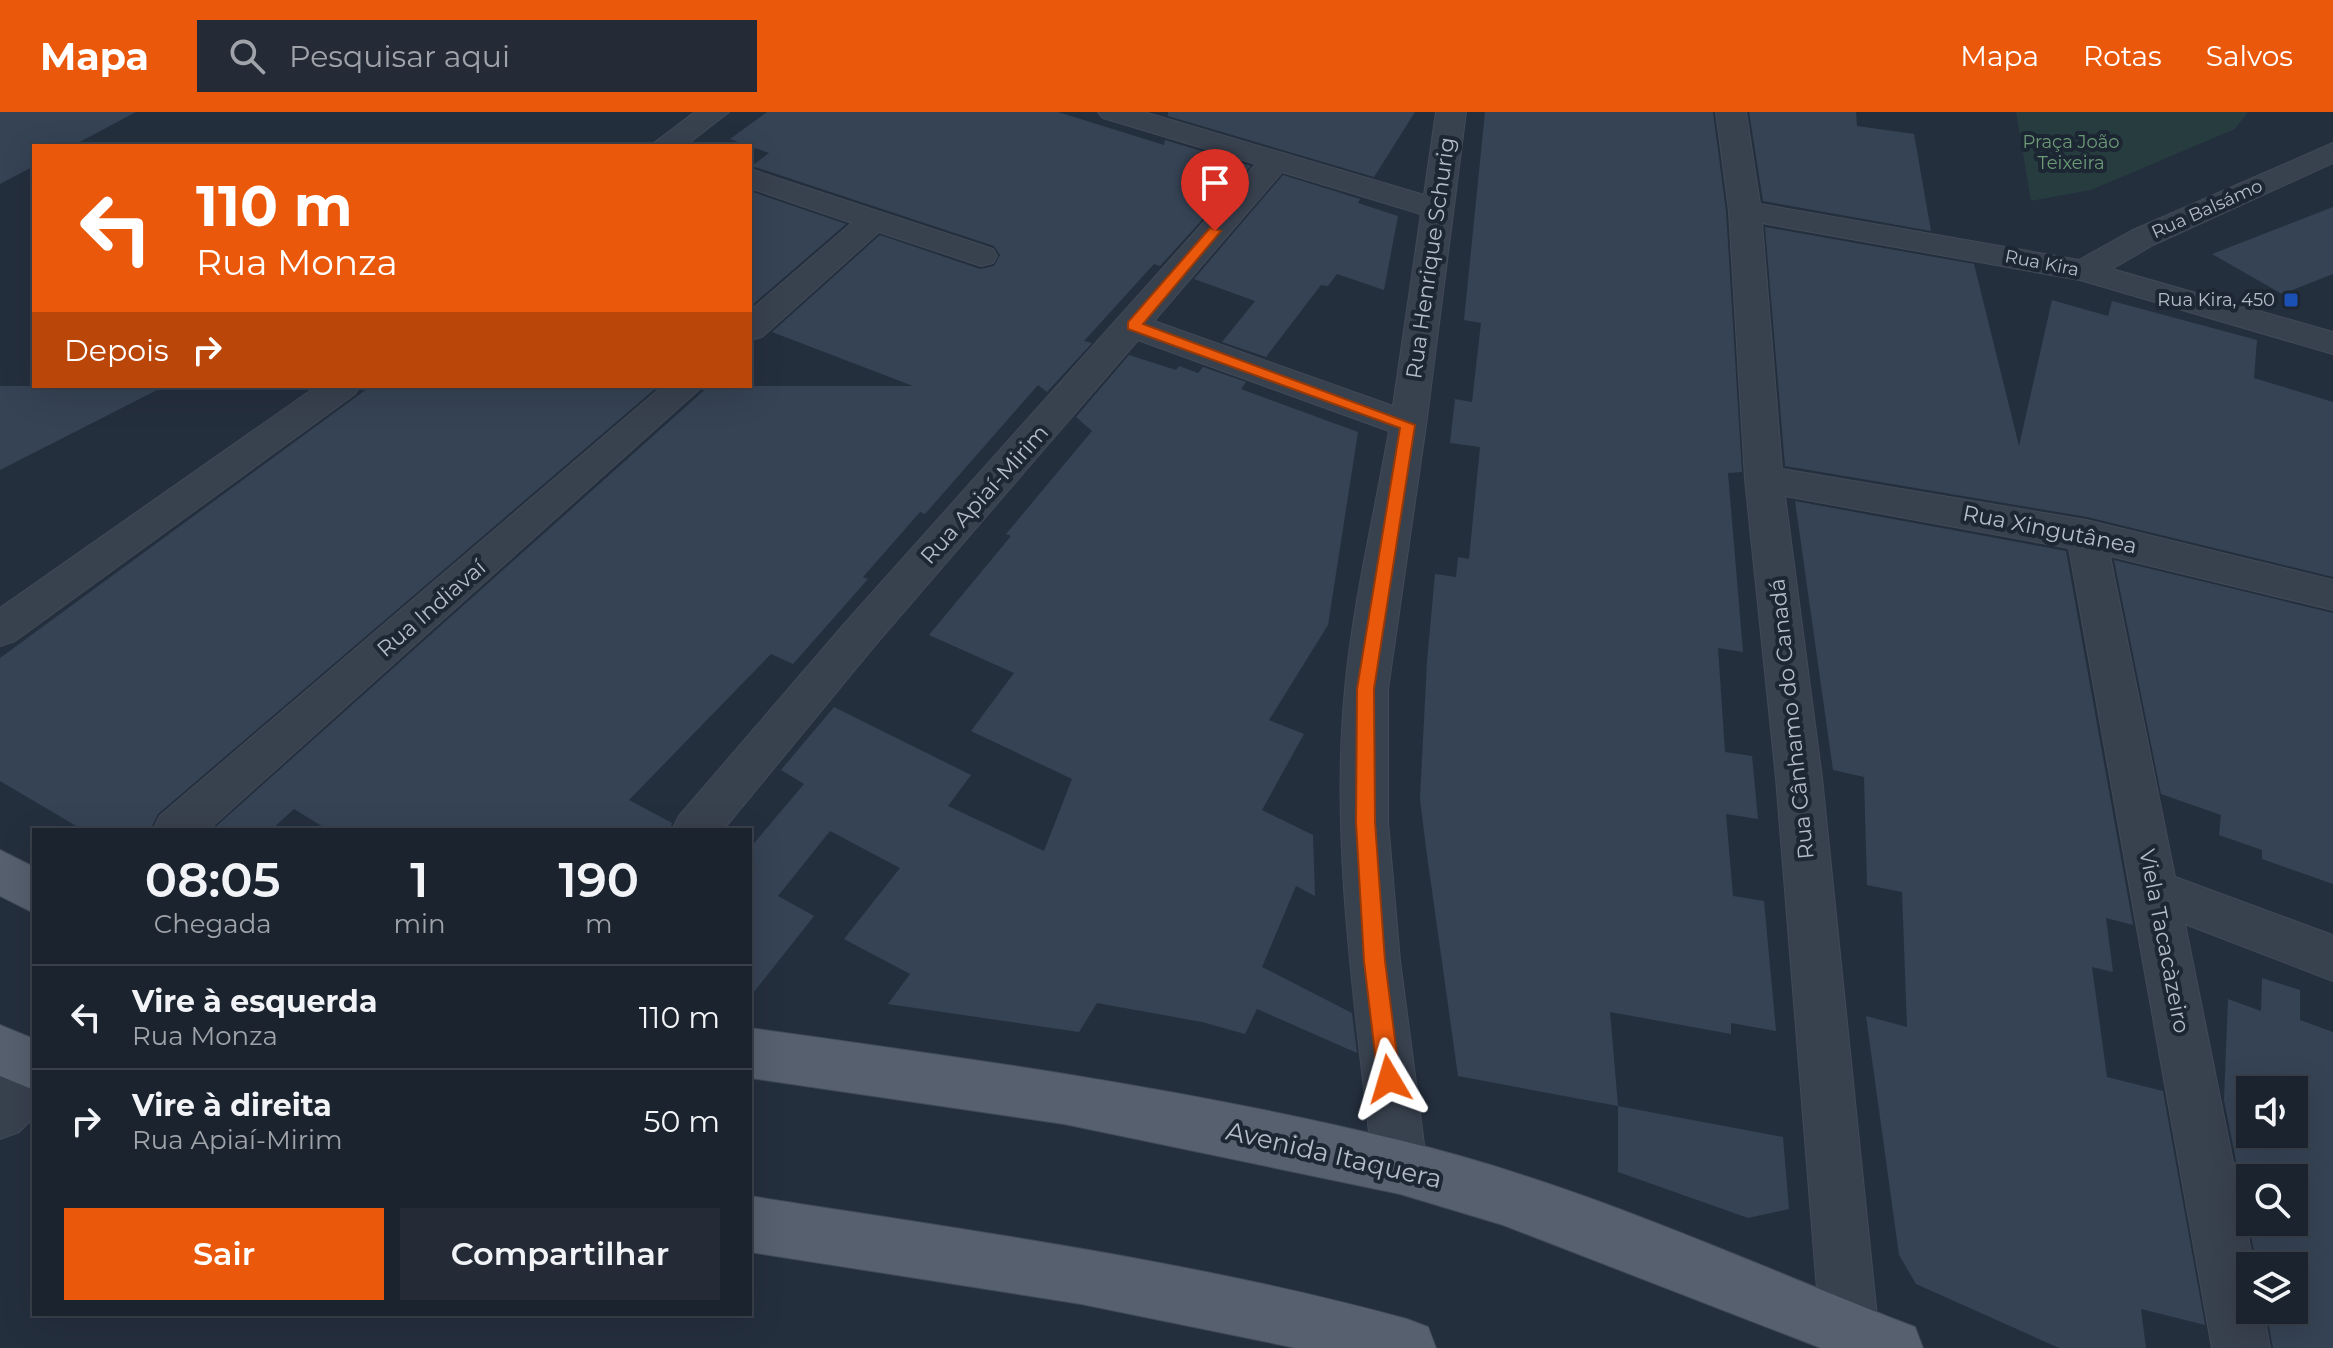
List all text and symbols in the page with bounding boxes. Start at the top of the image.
search box [197,20,757,92]
text: Mapa [40,33,149,80]
icon: search [225,34,269,78]
text: Pesquisar aqui [289,38,510,75]
text: Mapa [1960,39,2039,73]
text: Rotas [2083,39,2162,73]
text: Salvos [2206,39,2293,73]
park label: Praça João Teixeira [2022,131,2120,174]
street label: Rua Henrique Schurig [1400,135,1461,381]
pin [1181,149,1249,231]
icon: arrive [1193,161,1237,205]
text: 110 m [196,172,353,240]
street label: Rua Balsámo [2148,175,2266,243]
icon: left [64,176,168,280]
text: Rua Monza [196,240,398,284]
street label: Rua Kira [2003,245,2081,281]
place label: Rua Kira, 450 [2157,289,2275,311]
marker: Rua Kira, 450 [2282,291,2300,309]
icon: right [185,328,229,372]
text: Depois [64,332,169,369]
street label: Rua Apiaí-Mirim [915,419,1054,570]
street label: Rua Xingutânea [1961,499,2139,560]
street label: Rua Indiavaí [372,553,492,663]
street label: Rua Cânhamo do Canadá [1763,577,1820,861]
street label: Viela Tacacàzeiro [2133,847,2196,1036]
text: 08:05 [145,851,281,909]
text: 1 [410,851,429,909]
text: 190 [558,851,639,909]
text: Chegada [154,908,272,940]
text: min [393,908,446,940]
text: m [585,908,613,940]
text: Vire à esquerda [132,983,377,1020]
icon: left [64,995,108,1039]
text: 110 m [639,999,720,1036]
text: Rua Monza [132,1020,278,1052]
position arrow [1347,1037,1431,1121]
map controls [2236,1076,2308,1324]
button: sound [2236,1076,2308,1148]
text: Vire à direita [132,1087,332,1124]
icon: right [64,1099,108,1143]
text: 50 m [643,1103,720,1140]
street label: Avenida Itaquera [1223,1115,1445,1195]
text: Rua Apiaí-Mirim [132,1124,343,1156]
button: search [2236,1164,2308,1236]
button: Sair [64,1208,384,1300]
button: Compartilhar [400,1208,720,1300]
button: layers [2236,1252,2308,1324]

